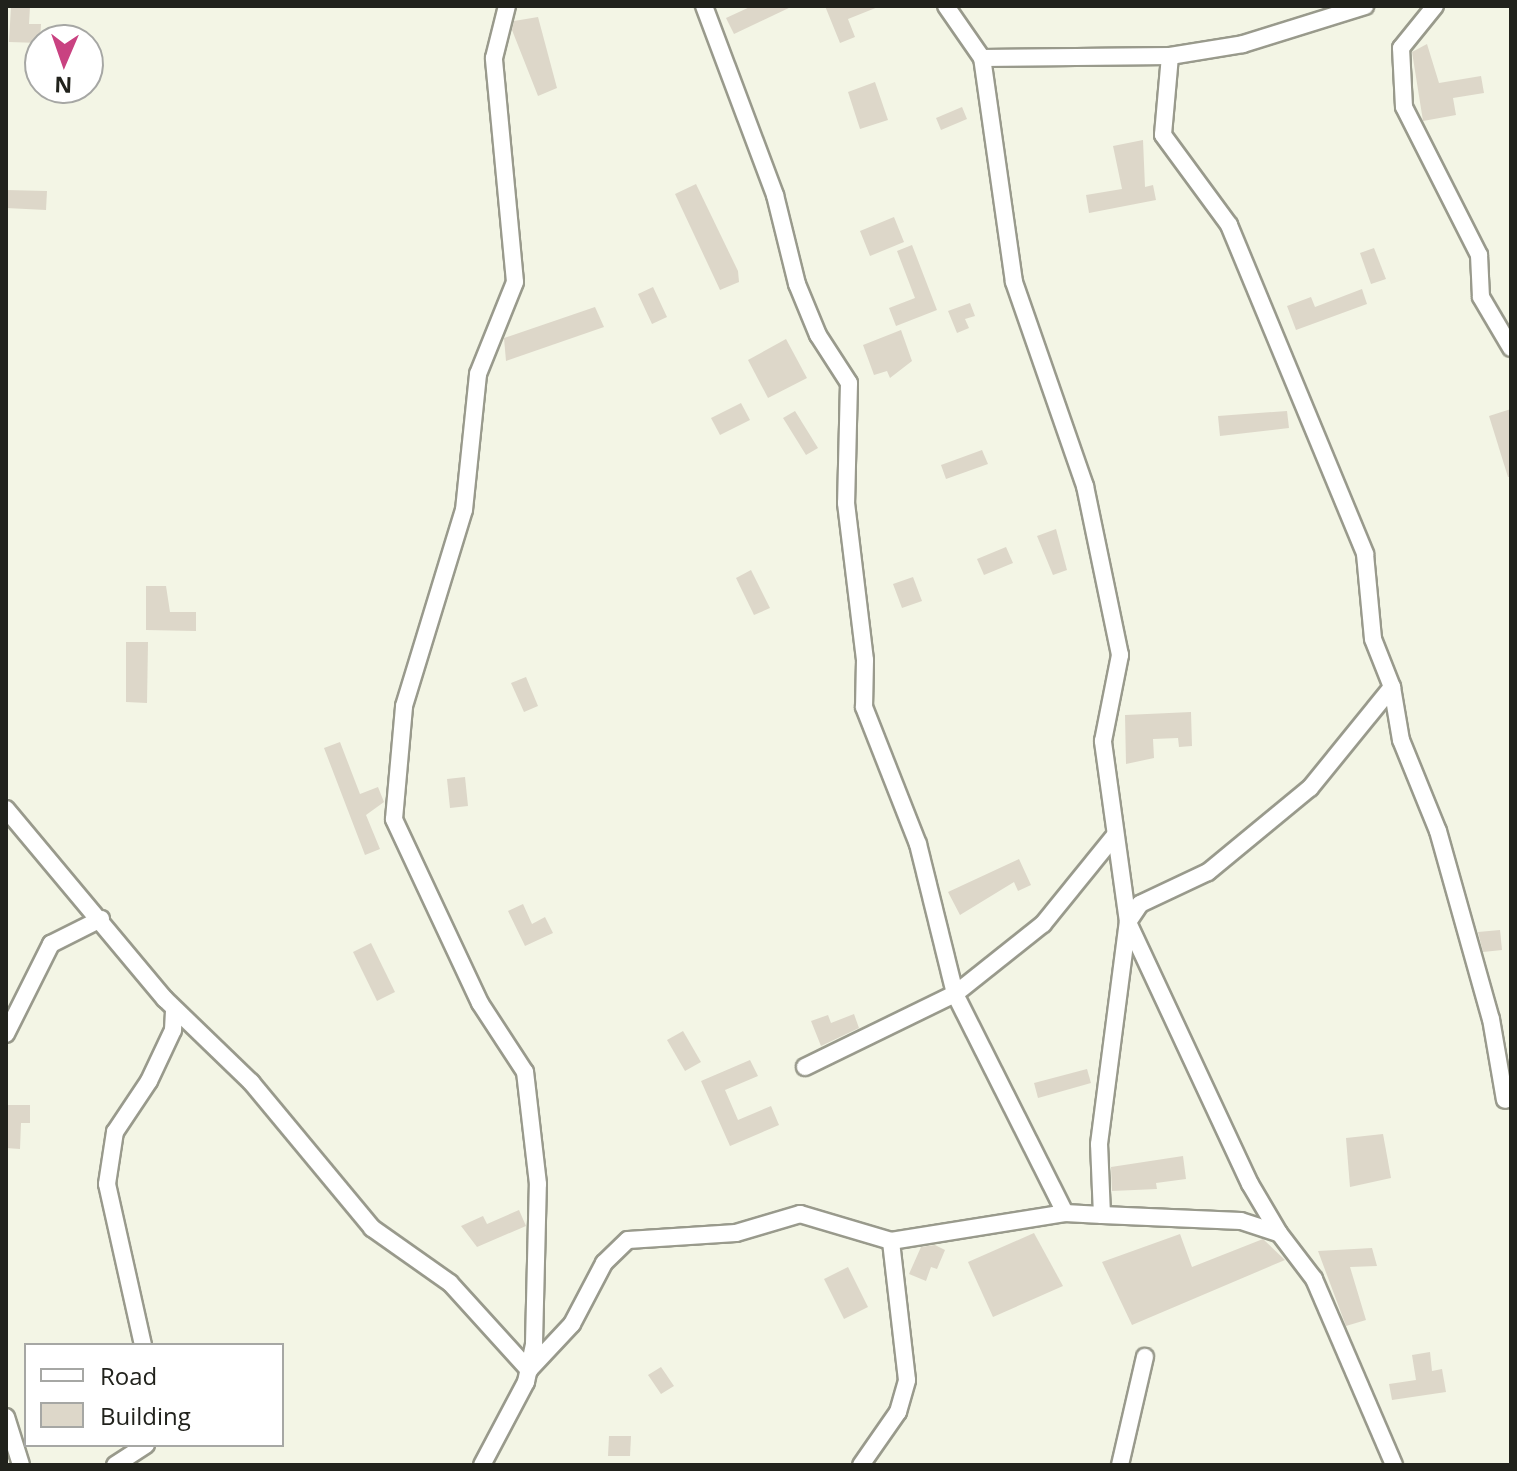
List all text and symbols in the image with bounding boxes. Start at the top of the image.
north arrow [24,24,104,104]
text: N [54,71,73,101]
legend [24,1343,284,1447]
text: Road [100,1359,157,1392]
text: Building [100,1399,191,1432]

